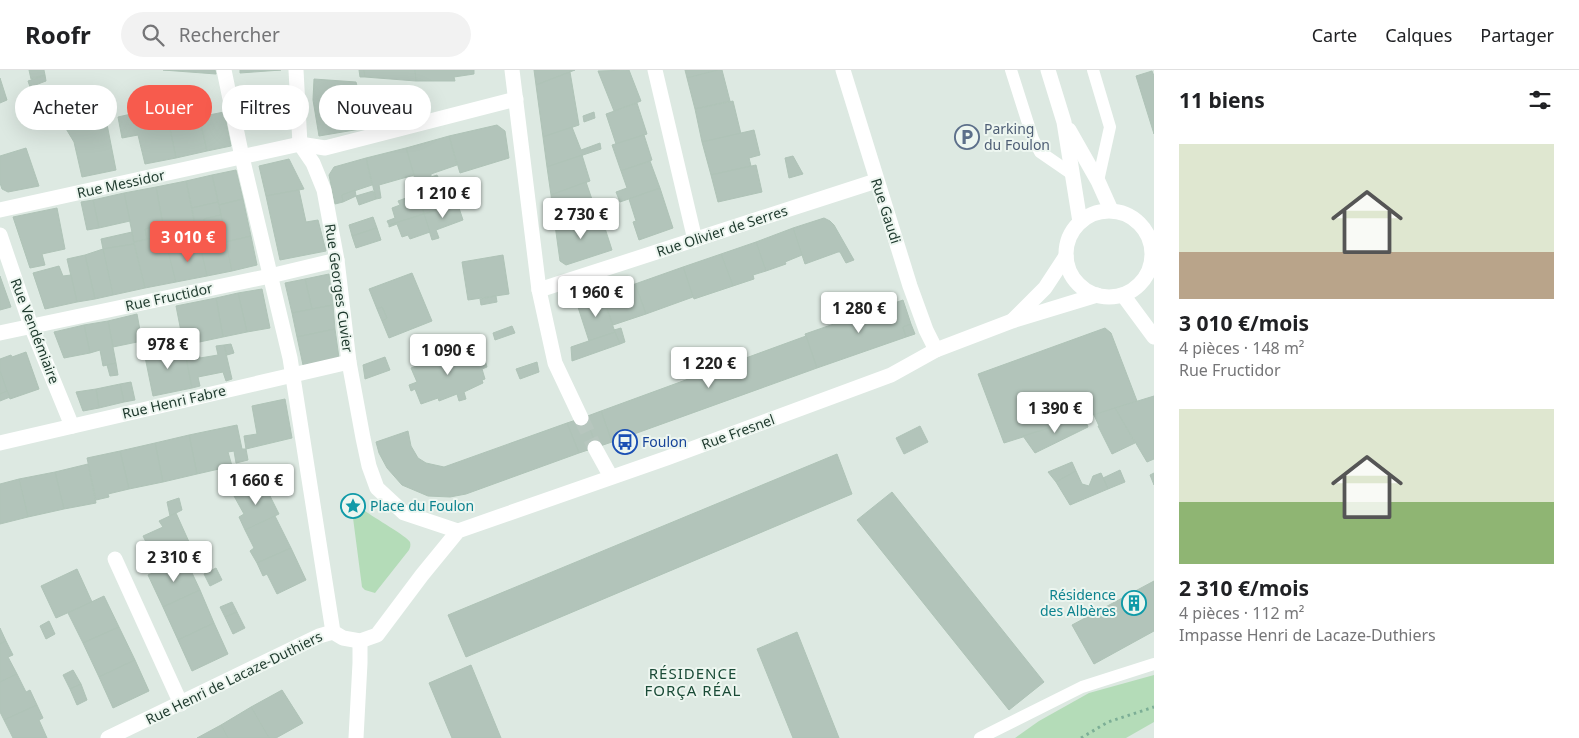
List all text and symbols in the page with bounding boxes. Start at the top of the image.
search box [121,12,471,57]
text: Roofr [25,18,91,51]
icon: search [139,21,167,49]
text: Rechercher [179,22,280,48]
text: Carte [1312,23,1357,47]
text: Calques [1385,23,1452,47]
text: Partager [1480,23,1554,47]
chip: Acheter [15,85,117,130]
chip: Louer [127,85,212,130]
chip: Filtres [222,85,309,130]
chip: Nouveau [319,85,431,130]
text: 11 biens [1179,86,1265,114]
icon: filters [1526,86,1554,114]
place label: Parking du Foulon [984,119,1050,154]
parking icon: Parking du Foulon [954,124,980,150]
street label: Rue Messidor [75,165,167,202]
pin: 1 210 € [397,176,489,219]
street label: Rue Gaudi [867,176,906,246]
icon: home [1322,177,1412,267]
text: 1 210 € [416,182,470,204]
pin: 2 730 € [535,198,627,240]
street label: Rue Olivier de Serres [654,200,790,261]
text: 2 730 € [554,203,608,225]
pin: 3 010 € [142,220,234,263]
street label: Rue Georges Cuvier [321,222,358,354]
text: 3 010 € [161,226,215,248]
street label: Rue Vendémiaire [7,275,64,386]
pin: 1 960 € [550,276,642,318]
street label: Rue Fructidor [123,278,215,315]
text: 1 960 € [569,281,623,303]
pin: 1 280 € [813,292,905,334]
text: 1 280 € [832,297,886,319]
text: 3 010 €/mois [1179,309,1309,337]
pin: 978 € [133,328,203,370]
text: 978 € [148,333,188,355]
pin: 1 090 € [402,334,494,376]
text: 4 pièces · 148 m² [1179,337,1304,359]
text: 1 090 € [421,339,475,361]
pin: 1 220 € [663,346,755,389]
text: 1 220 € [682,352,736,374]
text: Rue Fructidor [1179,359,1281,381]
street label: Rue Henri Fabre [120,380,228,423]
pin: 1 390 € [1009,392,1101,434]
text: 1 390 € [1028,397,1082,419]
street label: Rue Fresnel [699,410,777,454]
bus stop icon: Foulon [612,429,638,455]
place label: Foulon [642,432,687,451]
icon: home [1322,442,1412,532]
pin: 1 660 € [210,464,302,506]
text: 1 660 € [229,469,283,491]
place icon: Place du Foulon [340,493,366,519]
place label: Place du Foulon [370,496,474,515]
pin: 2 310 € [128,540,220,583]
text: 2 310 € [147,546,201,568]
text: 2 310 €/mois [1179,574,1309,602]
place label: Résidence des Albères [1040,585,1116,620]
building icon: Résidence des Albères [1121,590,1147,616]
text: 4 pièces · 112 m² [1179,602,1304,624]
text: Impasse Henri de Lacaze-Duthiers [1179,624,1436,646]
street label: Rue Henri de Lacaze-Duthiers [142,626,326,729]
district label: RÉSIDENCE FORÇA RÉAL [645,663,741,700]

